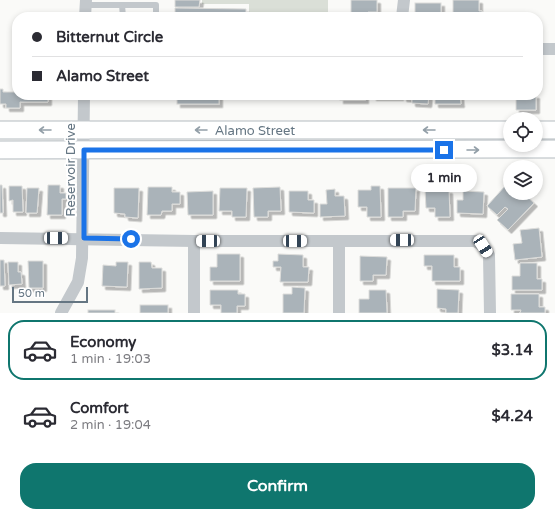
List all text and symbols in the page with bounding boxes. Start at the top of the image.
text: Bitternut Circle [56,28,163,46]
text: Alamo Street [56,67,149,85]
map controls [503,112,543,200]
button: locate [503,112,543,152]
street label: Reservoir Drive [63,123,79,217]
street label: Alamo Street [215,123,295,139]
one-way arrow [39,126,52,134]
one-way arrow [195,126,208,134]
one-way arrow [423,126,436,134]
route end [435,141,453,159]
one-way arrow [466,146,479,154]
button: layers [503,160,543,200]
callout: 1 min [411,164,477,192]
text: 1 min [427,170,461,186]
route start [122,230,140,248]
car [44,232,68,244]
car [471,233,495,259]
car [390,234,414,246]
car [196,235,220,247]
car [283,235,307,247]
scale bar [12,285,88,304]
text: 50 m [18,287,45,300]
icon: car [22,332,58,368]
text: Economy [70,333,136,351]
text: $3.14 [492,341,533,359]
text: 1 min · 19:03 [70,351,151,367]
icon: car [22,398,58,434]
text: Comfort [70,399,129,417]
text: $4.24 [492,407,533,425]
text: 2 min · 19:04 [70,417,151,433]
button: Confirm [20,463,535,509]

